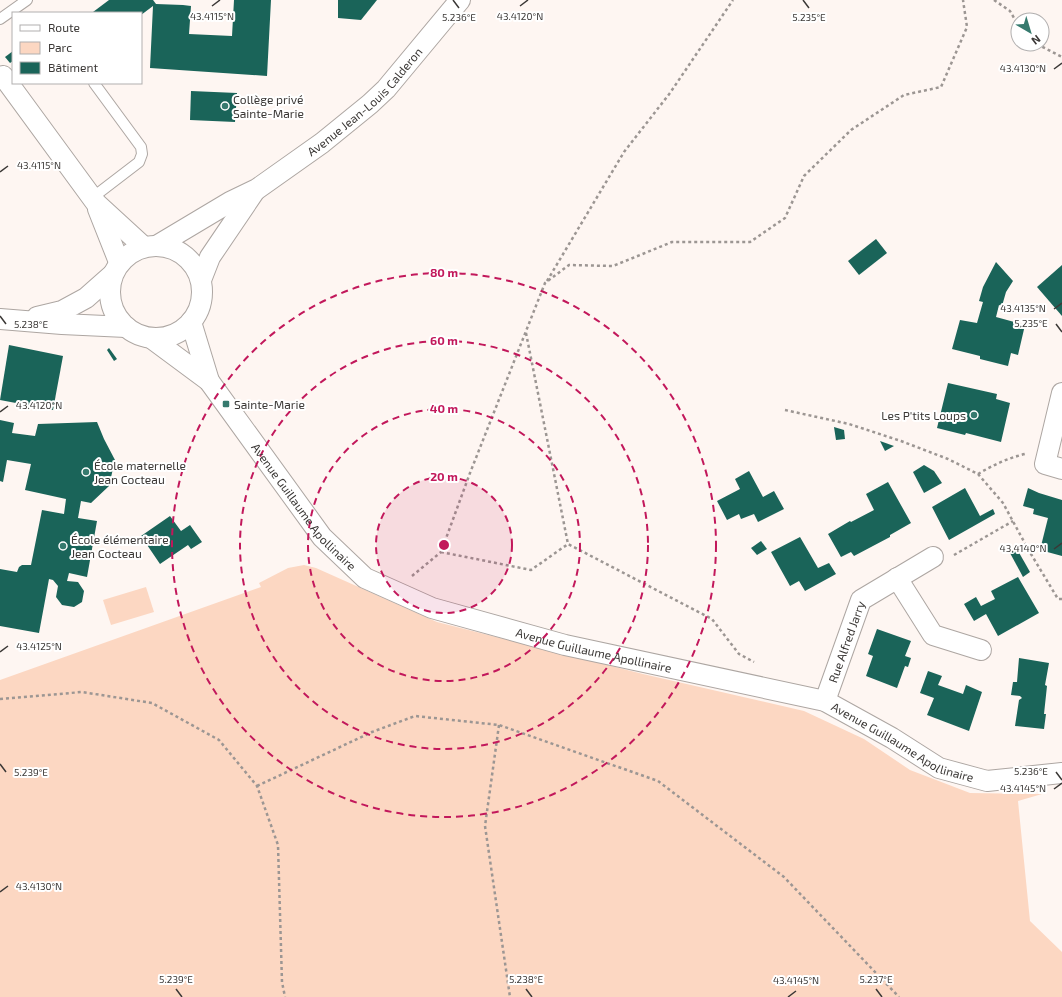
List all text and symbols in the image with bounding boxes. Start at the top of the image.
text: 43.4115°N [190,10,234,22]
text: 43.4120°N [497,10,543,22]
text: 5.236°E [442,11,476,23]
text: 5.235°E [792,11,826,23]
legend [12,12,142,84]
north arrow [1010,12,1050,52]
text: Route [48,20,80,34]
text: N [1029,33,1044,48]
text: Parc [48,40,72,54]
street label: Avenue Jean-Louis Calderon [304,44,425,158]
text: Bâtiment [48,60,99,74]
text: 43.4130°N [1000,62,1046,74]
place label: Collège privé Sainte-Marie [233,92,304,120]
marker: Collège privé Sainte-Marie [220,101,230,111]
text: 43.4115°N [17,159,61,171]
text: 80 m [430,265,458,279]
text: 43.4135°N [1000,302,1046,314]
text: 5.235°E [1014,317,1048,329]
text: 5.238°E [14,318,48,330]
text: 60 m [430,333,458,347]
place label: Sainte-Marie [234,397,305,411]
text: 43.4120°N [16,399,62,411]
marker: Sainte-Marie [221,399,231,409]
text: 40 m [430,401,458,415]
place label: Les P'tits Loups [881,408,966,422]
marker: Les P'tits Loups [969,410,979,420]
street label: Avenue Guillaume Apollinaire [249,440,359,573]
place label: École maternelle Jean Cocteau [94,458,186,486]
marker: École maternelle Jean Cocteau [81,467,91,477]
text: 20 m [430,469,458,483]
place label: École élémentaire Jean Cocteau [71,532,169,560]
centre of rings [437,538,451,552]
marker: École élémentaire Jean Cocteau [58,541,68,551]
text: 43.4140°N [1000,542,1046,554]
street label: Rue Alfred Jarry [825,598,867,684]
street label: Avenue Guillaume Apollinaire [515,625,673,675]
text: 43.4125°N [16,640,62,652]
street label: Avenue Guillaume Apollinaire [829,699,975,784]
text: 5.236°E [1014,765,1048,777]
text: 5.239°E [14,766,48,778]
text: 43.4145°N [1000,782,1046,794]
text: 43.4130°N [16,880,62,892]
text: 5.239°E [159,973,193,985]
text: 5.238°E [509,973,543,985]
text: 5.237°E [859,973,893,985]
text: 43.4145°N [773,974,819,986]

